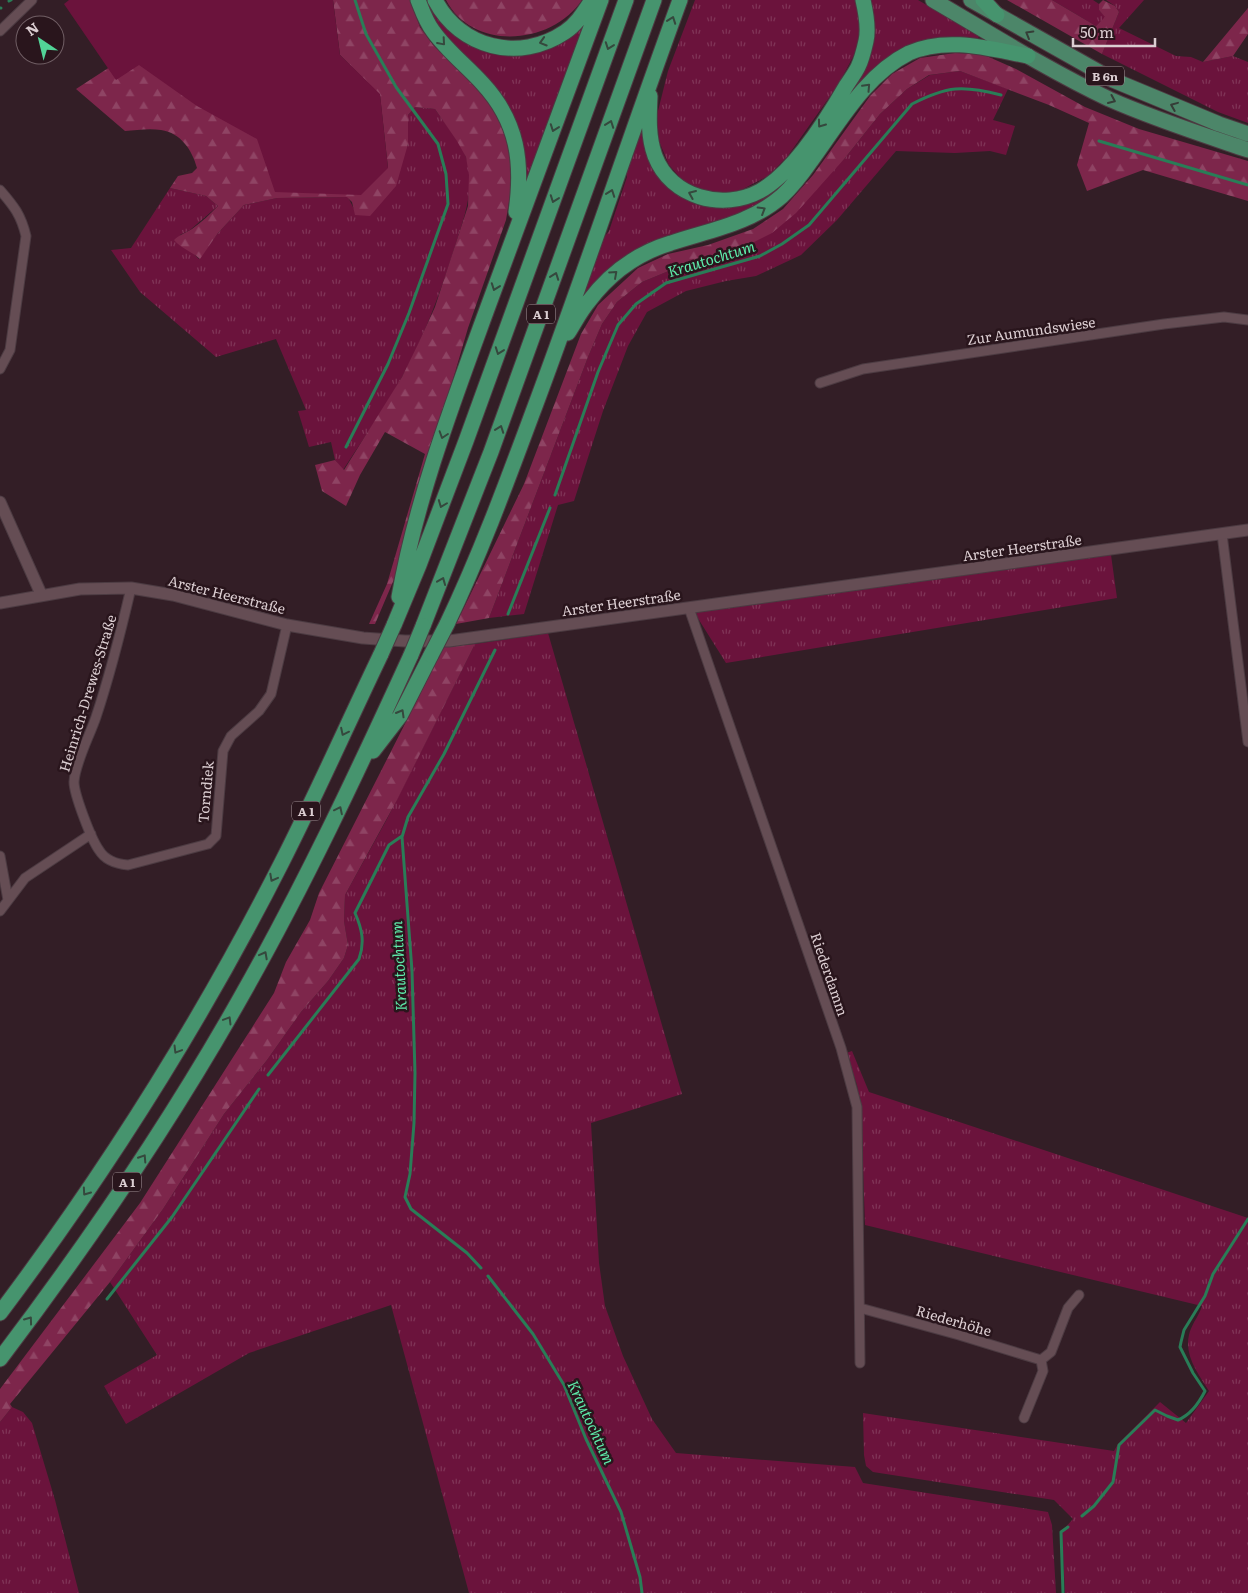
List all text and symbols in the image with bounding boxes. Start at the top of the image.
north arrow [15,15,65,65]
scale bar [1073,15,1156,47]
text: N [21,17,43,40]
one-way arrow [666,17,676,25]
text: 50 m [1080,20,1114,43]
one-way arrow [1025,30,1034,40]
one-way arrow [436,36,444,45]
one-way arrow [540,37,548,47]
one-way arrow [605,41,615,50]
road number: B 6n [1086,66,1124,85]
one-way arrow [861,84,870,93]
one-way arrow [1107,93,1116,104]
one-way arrow [1170,102,1179,113]
one-way arrow [818,118,827,128]
one-way arrow [604,120,614,128]
one-way arrow [550,123,560,132]
one-way arrow [605,190,615,198]
one-way arrow [688,190,697,200]
one-way arrow [550,194,560,202]
one-way arrow [757,207,766,217]
water label: Krautochtum [664,234,758,282]
one-way arrow [609,271,618,280]
one-way arrow [549,273,559,281]
one-way arrow [491,283,501,291]
road number: A 1 [527,304,555,324]
street label: Zur Aumundswiese [965,311,1097,349]
one-way arrow [495,347,505,355]
one-way arrow [494,426,504,434]
one-way arrow [439,430,449,438]
one-way arrow [438,499,448,508]
street label: Arster Heerstraße [961,529,1083,565]
street label: Arster Heerstraße [166,570,288,618]
one-way arrow [435,577,446,586]
street label: Arster Heerstraße [560,584,682,620]
street label: Heinrich-Drewes-Straße [54,612,120,774]
one-way arrow [395,709,405,718]
one-way arrow [340,727,350,736]
street label: Torndiek [192,760,218,824]
road number: A 1 [292,801,320,820]
one-way arrow [333,807,343,816]
one-way arrow [269,873,279,882]
water label: Krautochtum [384,920,412,1012]
street label: Riederdamm [806,930,854,1019]
one-way arrow [258,951,268,960]
one-way arrow [222,1016,232,1025]
one-way arrow [173,1045,183,1054]
one-way arrow [136,1154,146,1163]
road number: A 1 [113,1172,141,1192]
one-way arrow [83,1186,92,1196]
street label: Riederhöhe [914,1300,994,1340]
one-way arrow [24,1317,32,1326]
water label: Krautochtum [563,1376,621,1468]

